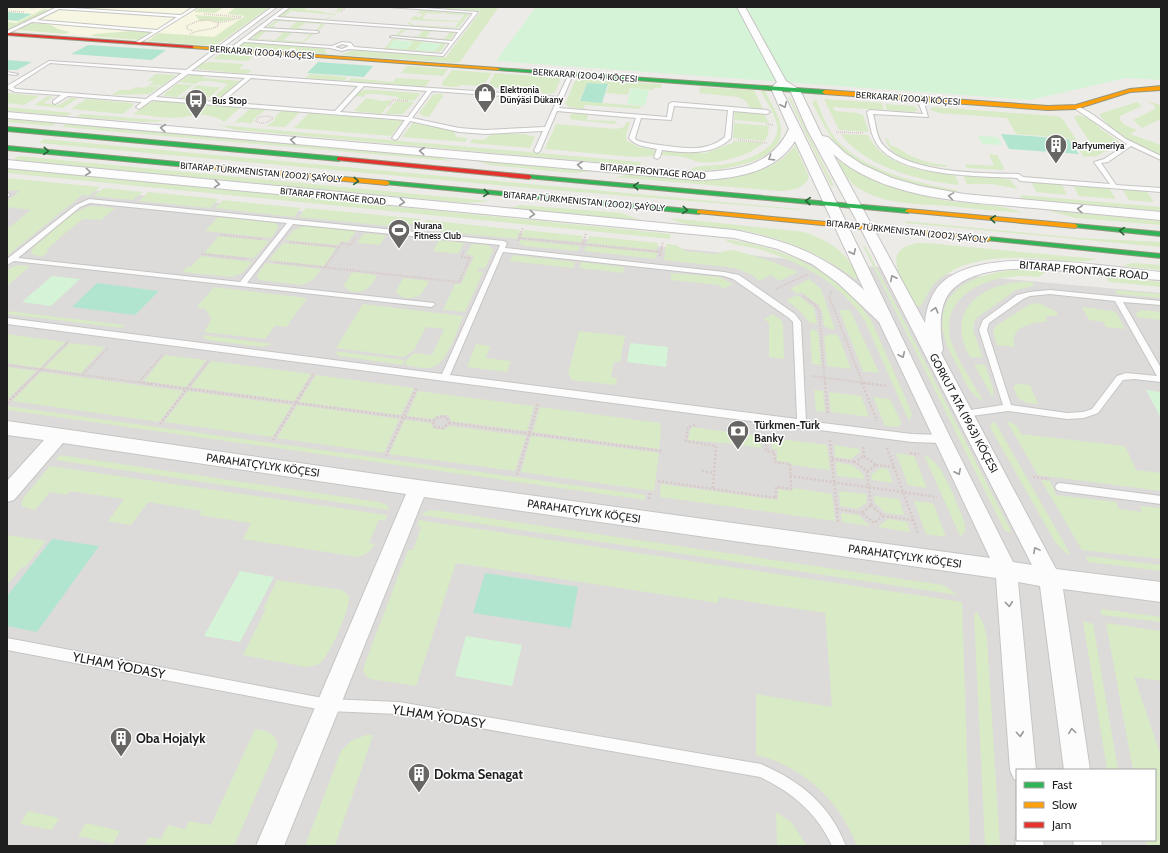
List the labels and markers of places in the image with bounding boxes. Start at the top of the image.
shop icon: Elektronia Dünýäsi Dükany [472,81,498,114]
place label: Elektronia Dünýäsi Dükany [500,84,563,105]
bus stop icon: Bus Stop [183,87,209,120]
place label: Bus Stop [212,95,247,106]
building icon: Parfyumeriya [1043,132,1069,165]
place label: Parfyumeriya [1072,140,1125,151]
sports icon: Nurana Fitness Club [386,217,412,250]
place label: Nurana Fitness Club [414,220,461,241]
bank icon: Türkmen-Türk Banky [725,418,751,451]
place label: Türkmen-Türk Banky [754,418,821,445]
building icon: Oba Hojalyk [108,725,134,758]
place label: Oba Hojalyk [136,730,206,746]
building icon: Dokma Senagat [406,761,432,794]
place label: Dokma Senagat [434,766,523,782]

